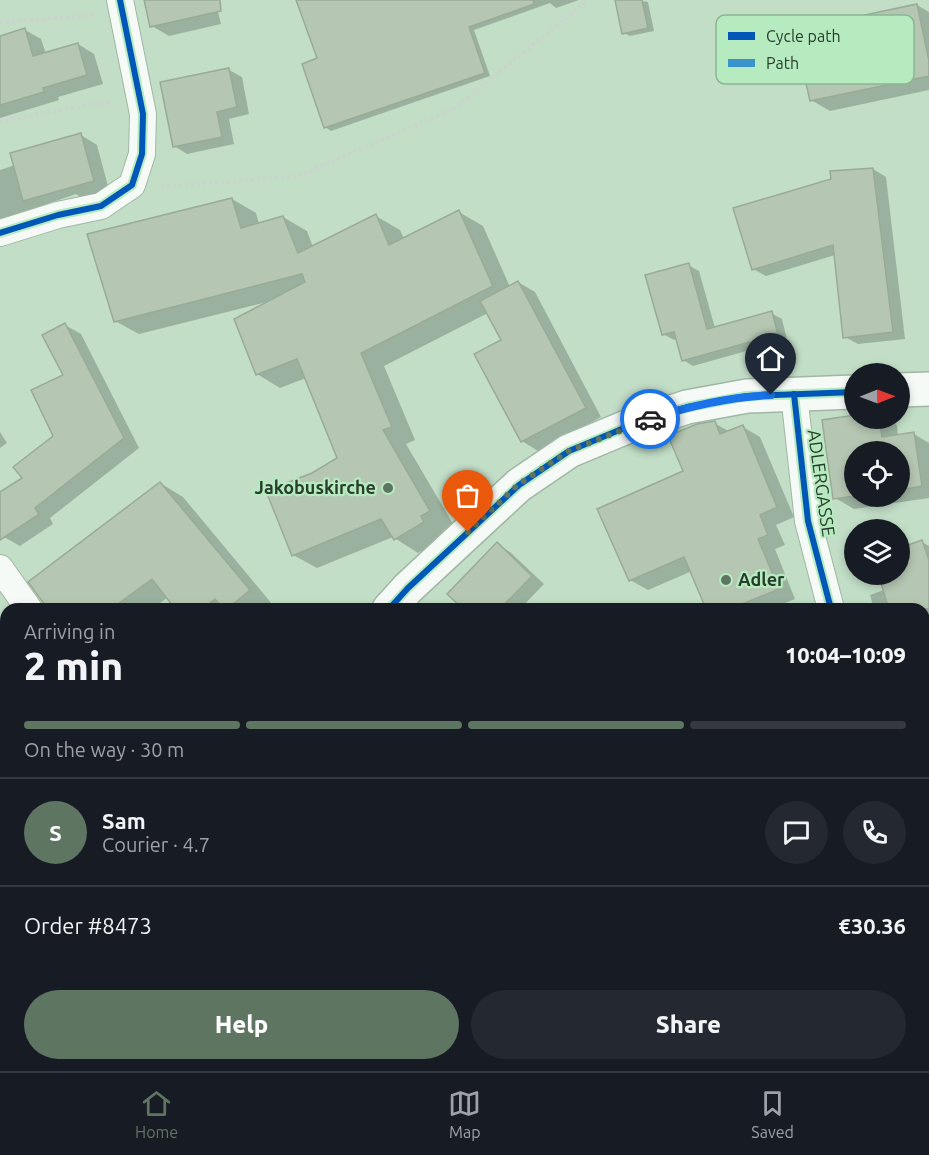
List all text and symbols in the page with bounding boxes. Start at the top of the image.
legend [716,15,914,84]
text: Cycle path [766,27,841,45]
text: Path [766,54,799,72]
pin [745,333,796,395]
icon: home [754,342,787,375]
north arrow [844,363,910,429]
map controls [844,363,910,585]
courier [620,389,680,449]
icon: car [634,403,667,436]
street label: ADLERGASSE [805,428,839,538]
button: locate [844,441,910,507]
pin [442,470,493,532]
place label: Jakobuskirche [255,477,376,497]
icon: bag [451,479,484,512]
marker: Jakobuskirche [381,481,395,495]
button: layers [844,519,910,585]
place label: Adler [738,569,785,589]
marker: Adler [719,573,733,587]
text: Arriving in [24,620,115,643]
text: 10:04–10:09 [785,642,906,667]
text: 2 min [24,644,123,687]
text: On the way · 30 m [24,738,184,761]
button: chat [765,801,828,864]
button: phone [843,801,906,864]
text: Sam [102,808,146,833]
text: S [49,820,62,845]
text: Courier · 4.7 [102,833,210,856]
text: Order #8473 [24,913,152,938]
text: €30.36 [839,913,906,938]
button: Help [24,990,459,1059]
button: Share [471,990,906,1059]
tab: Home [135,1087,178,1141]
tab: Map [448,1087,481,1141]
tab: Saved [751,1087,794,1141]

